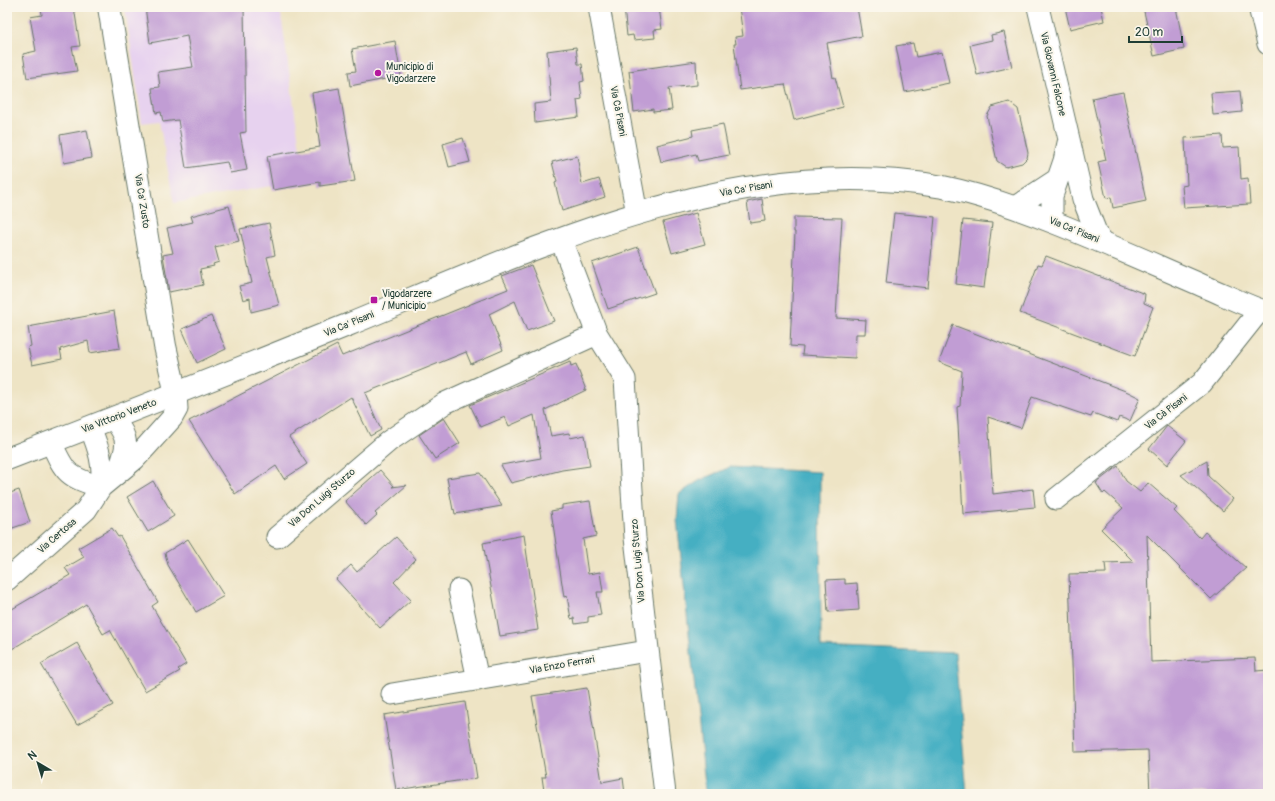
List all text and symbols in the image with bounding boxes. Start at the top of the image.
scale bar [1129,18,1182,44]
text: 20 m [1135,25,1164,40]
street label: Via Giovanni Falcone [1037,31,1069,117]
place label: Municipio di Vigodarzere [386,61,436,85]
marker: Municipio di Vigodarzere [373,68,383,78]
street label: Via Cà Pisani [607,85,629,137]
street label: Via Ca' Zusto [132,173,152,230]
street label: Via Ca' Pisani [719,178,773,200]
street label: Via Ca' Pisani [1047,214,1101,246]
place label: Vigodarzere / Municipio [382,288,432,312]
marker: Vigodarzere / Municipio [369,295,379,305]
street label: Via Ca' Pisani [322,308,376,340]
street label: Via Cà Pisani [1142,391,1190,432]
street label: Via Vittorio Veneto [80,396,159,436]
street label: Via Don Luigi Sturzo [286,465,358,530]
street label: Via Certosa [35,516,79,556]
street label: Via Don Luigi Sturzo [628,518,648,604]
street label: Via Enzo Ferrari [528,653,596,677]
north arrow [18,743,58,783]
text: N [25,748,40,763]

